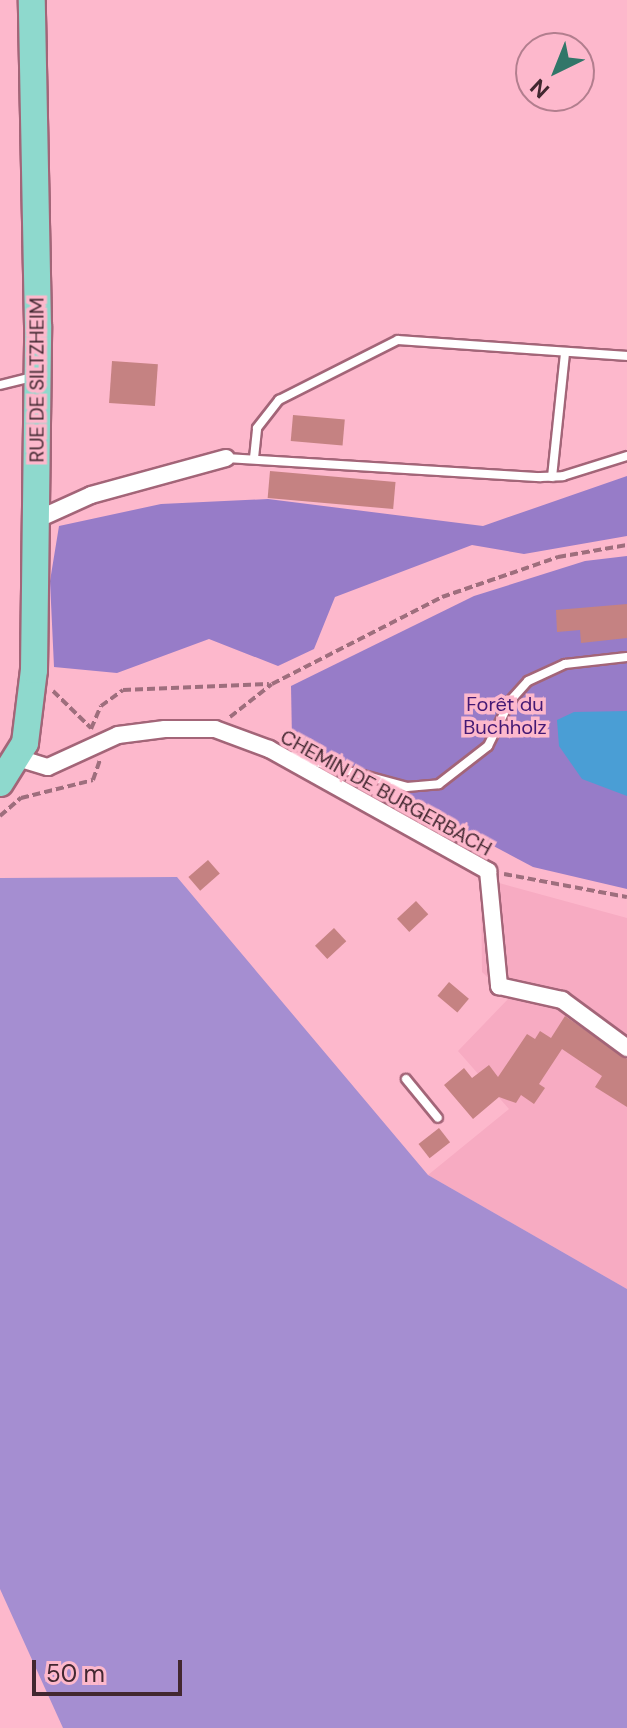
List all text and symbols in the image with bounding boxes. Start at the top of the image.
north arrow [515,32,595,112]
text: N [524,72,555,105]
street label: RUE DE SILTZHEIM [25,297,49,463]
park label: Forêt du Buchholz [463,692,547,739]
street label: CHEMIN DE BURGERBACH [276,725,496,861]
scale bar [36,1644,186,1694]
text: 50 m [46,1658,105,1689]

